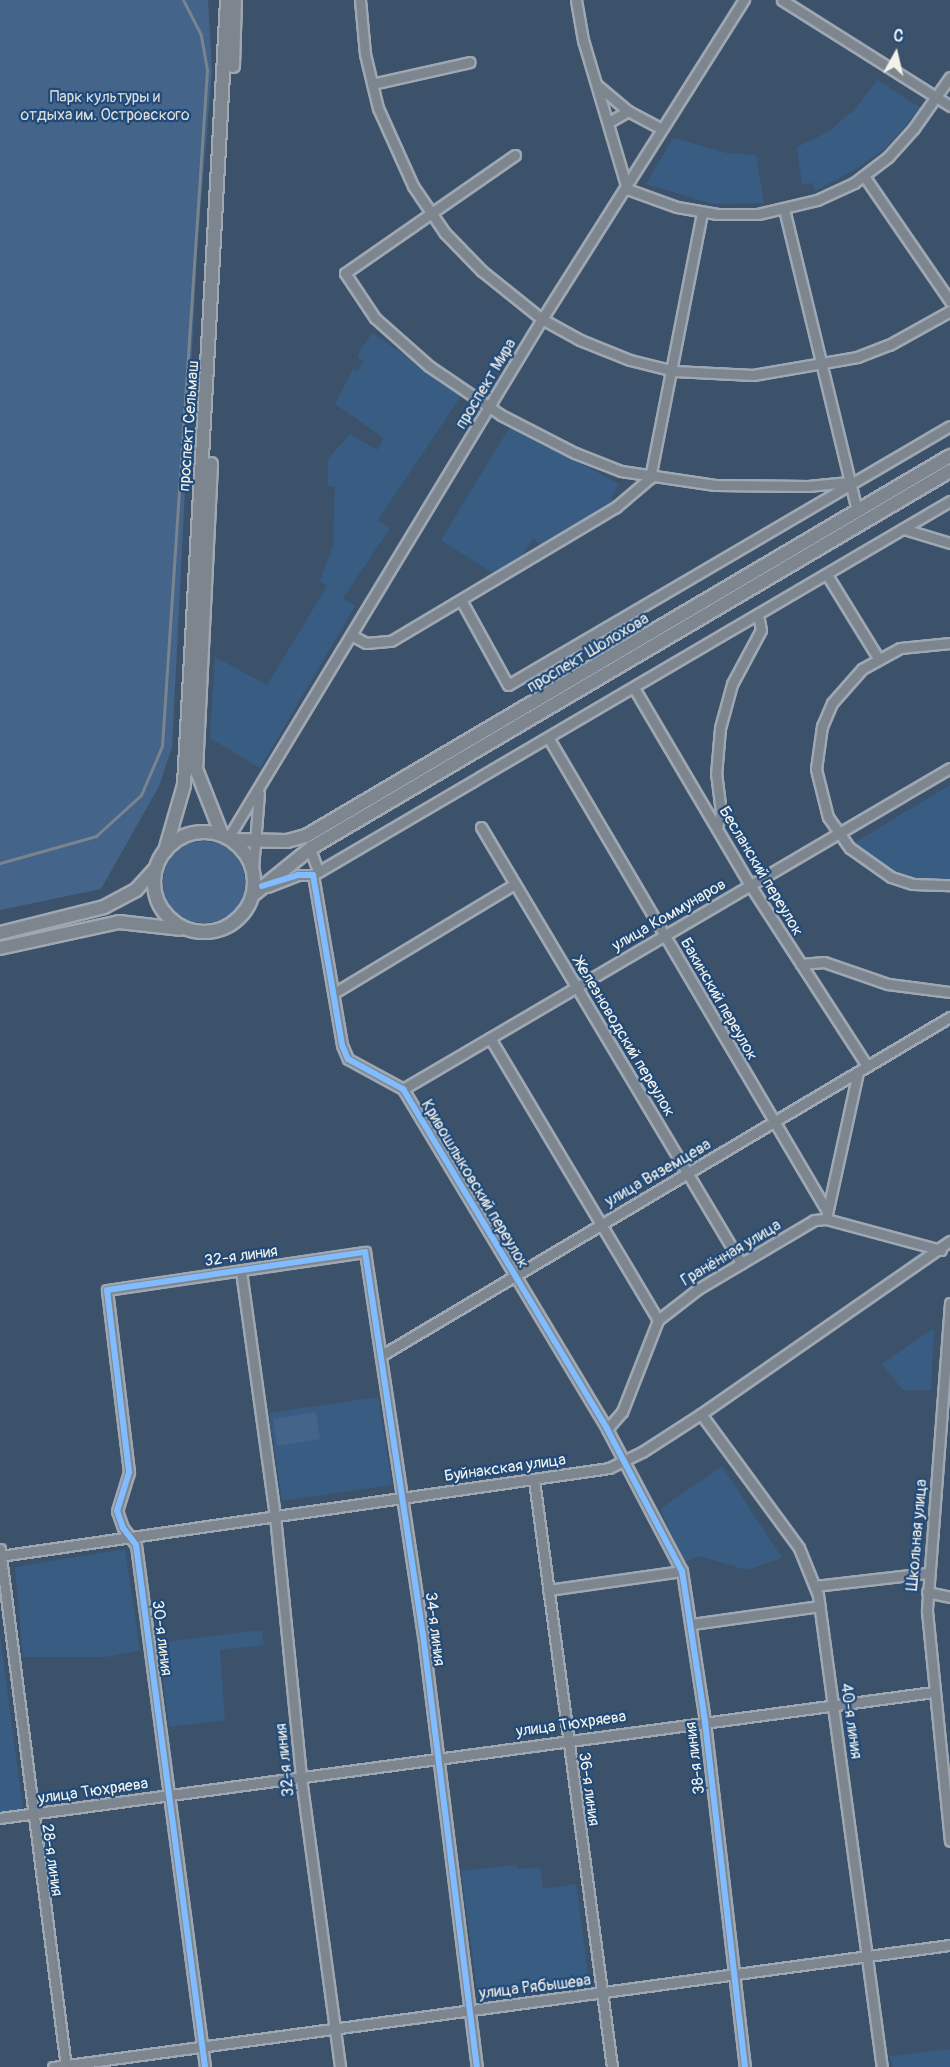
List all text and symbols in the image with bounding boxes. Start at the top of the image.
north arrow [866,24,926,84]
text: С [892,26,905,47]
park label: Парк культуры и отдыха им. Островского [20,87,190,125]
street label: проспект Мира [452,335,520,433]
street label: проспект Сельмаш [175,360,203,492]
street label: проспект Шолохова [524,609,652,697]
street label: Бесланский переулок [715,803,807,939]
street label: улица Коммунаров [609,875,729,955]
street label: Бакинский переулок [676,934,762,1064]
street label: Железноводский переулок [569,954,679,1120]
street label: Кривошлыковский переулок [417,1096,533,1272]
street label: улица Вяземцева [602,1135,714,1211]
street label: Гранённая улица [677,1216,785,1290]
street label: 32-я линия [203,1241,279,1271]
street label: Буйнакская улица [443,1450,567,1486]
street label: Школьная улица [903,1478,931,1592]
street label: 34-я линия [421,1591,449,1667]
street label: 30-я линия [148,1599,176,1677]
street label: 40-я линия [836,1682,866,1760]
street label: улица Тюхряева [515,1707,627,1741]
street label: 38-я линия [681,1721,709,1795]
street label: 32-я линия [272,1722,298,1798]
street label: 36-я линия [574,1751,604,1827]
street label: улица Тюхряева [37,1774,149,1808]
street label: 28-я линия [37,1823,67,1897]
street label: улица Рябышева [478,1971,592,2003]

